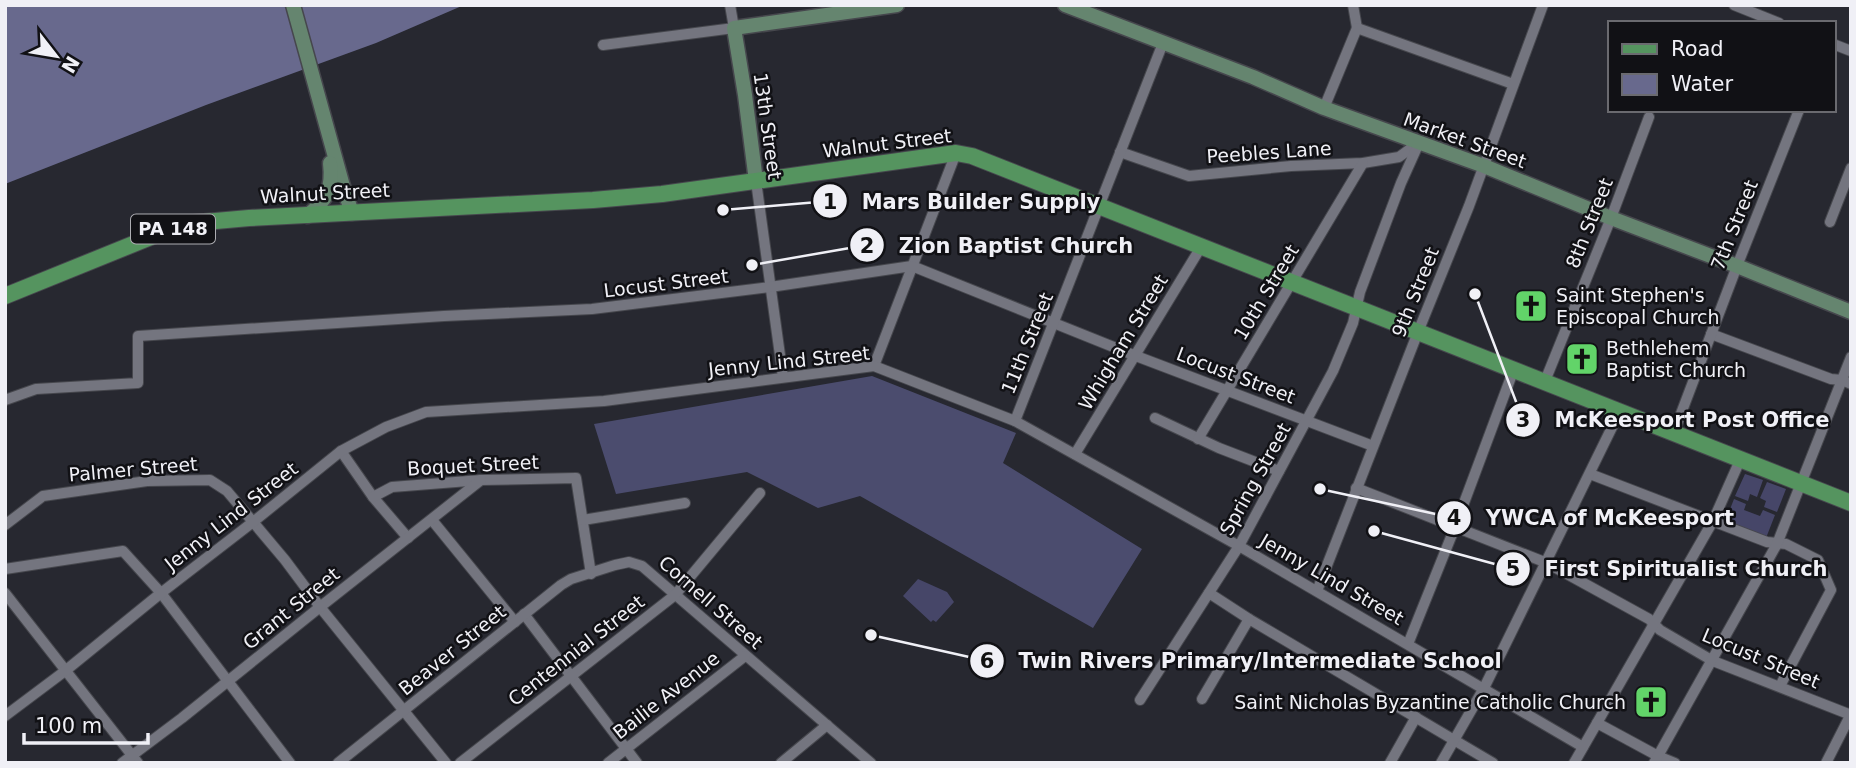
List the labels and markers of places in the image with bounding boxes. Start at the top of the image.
callout: Mars Builder Supply [813,180,1114,222]
callout: Zion Baptist Church [850,224,1147,266]
place label: Saint Stephen's Episcopal Church [1556,284,1720,328]
church icon: Saint Stephen's Episcopal Church [1512,287,1550,325]
place label: Bethlehem Baptist Church [1606,337,1746,381]
church icon: Bethlehem Baptist Church [1563,340,1601,378]
callout: McKeesport Post Office [1506,399,1844,441]
callout: YWCA of McKeesport [1436,497,1748,539]
callout: First Spiritualist Church [1496,548,1842,590]
callout: Twin Rivers Primary/Intermediate School [969,640,1516,682]
church icon: Saint Nicholas Byzantine Catholic Church [1632,683,1670,721]
place label: Saint Nicholas Byzantine Catholic Church [1234,691,1626,713]

